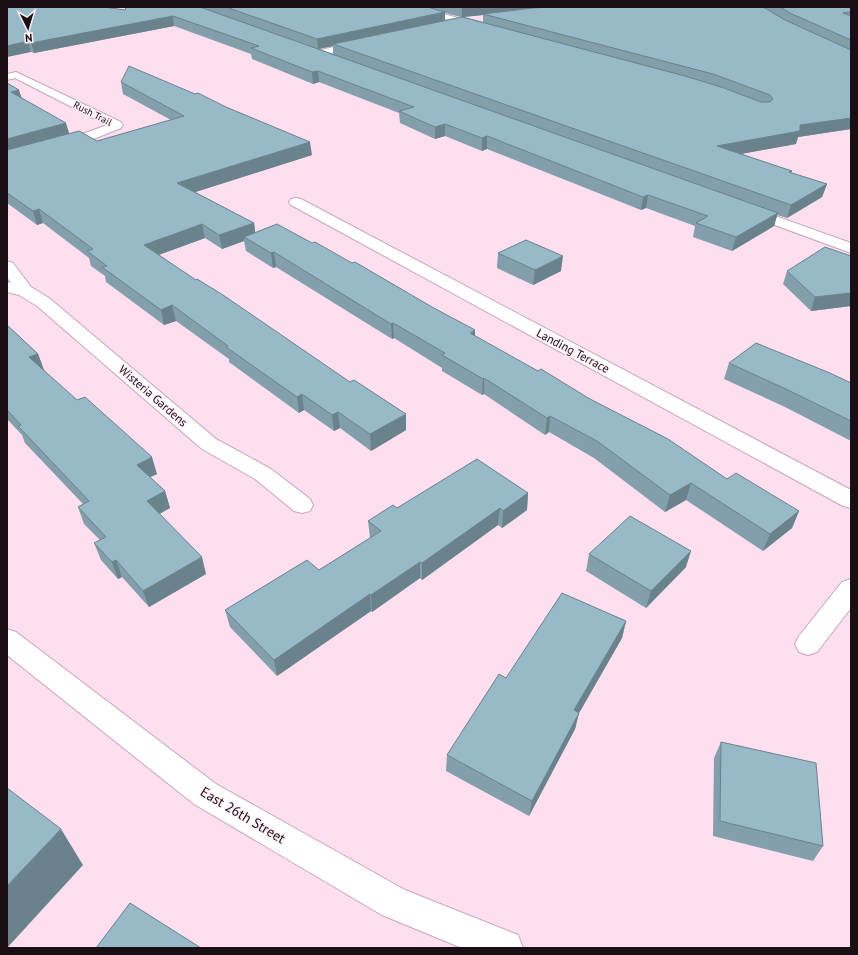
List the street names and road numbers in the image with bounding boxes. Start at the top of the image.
street label: Rush Trail [71,98,114,129]
street label: Landing Terrace [534,325,612,376]
street label: Wisteria Gardens [116,362,191,430]
street label: East 26th Street [197,783,289,848]

